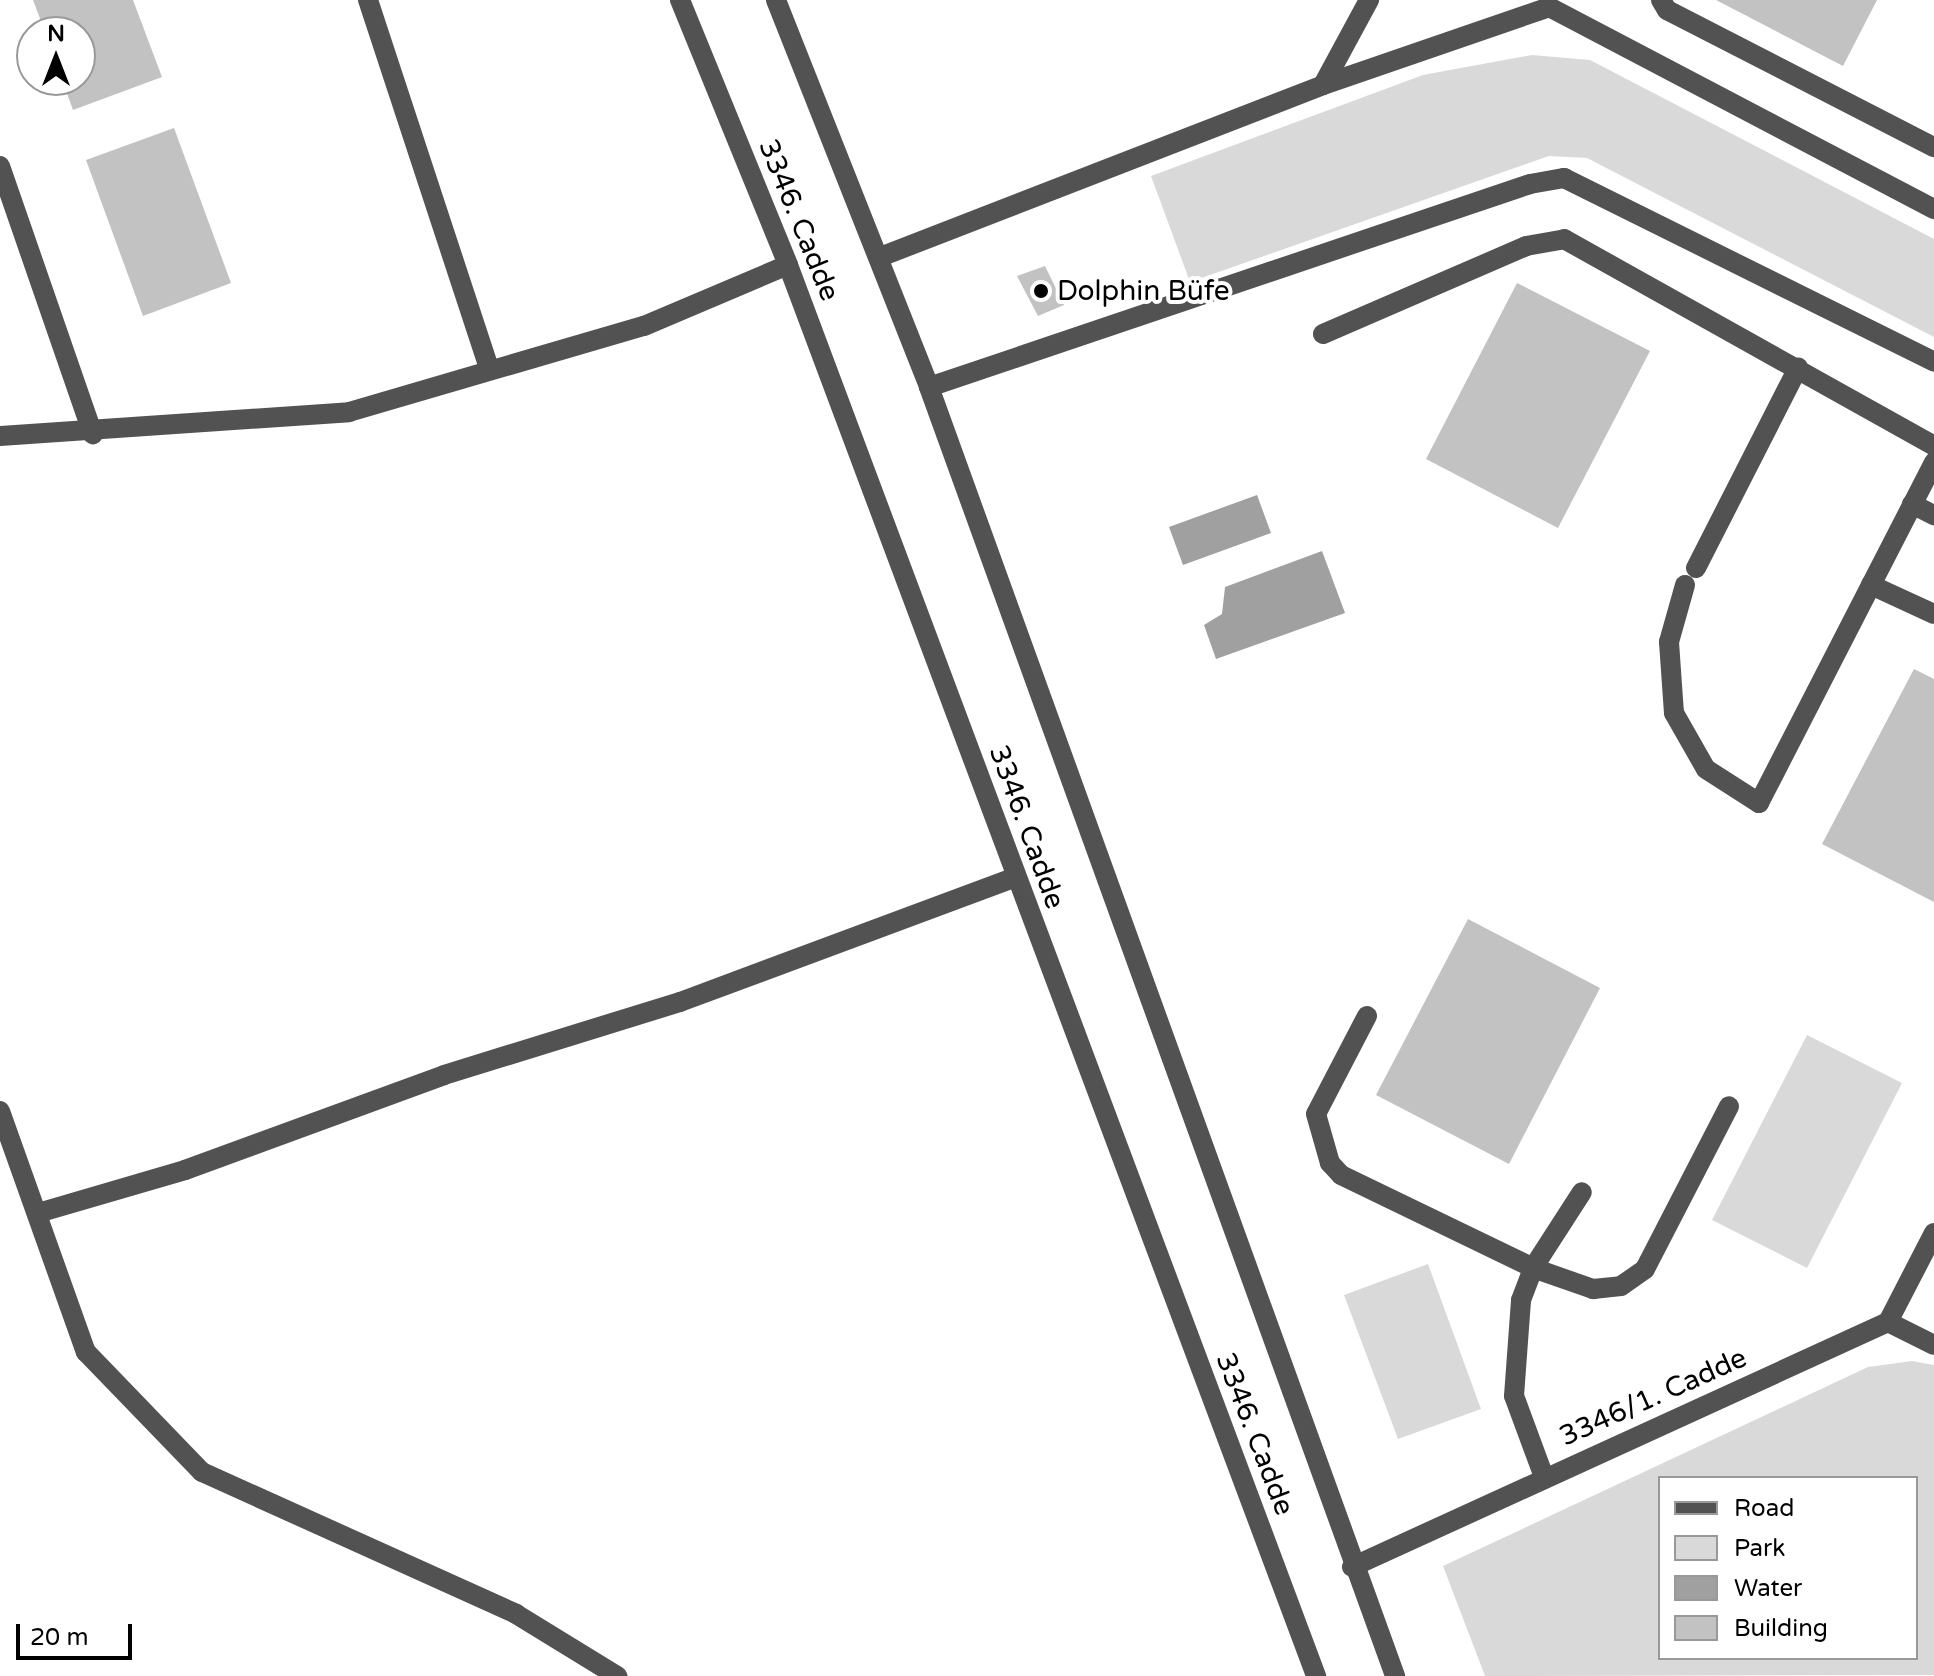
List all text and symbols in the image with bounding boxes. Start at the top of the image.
north arrow [16,16,96,96]
text: N [47,21,65,47]
street label: 3346. Cadde [751,134,847,306]
place label: Dolphin Büfe [1057,274,1230,308]
marker: Dolphin Büfe [1032,282,1050,300]
street label: 3346. Cadde [982,741,1072,913]
street label: 3346/1. Cadde [1554,1341,1752,1453]
street label: 3346. Cadde [1209,1348,1301,1520]
legend [1658,1476,1918,1660]
text: Road [1734,1494,1794,1523]
text: Park [1734,1534,1785,1563]
text: Water [1734,1574,1802,1603]
scale bar [20,1608,136,1658]
text: Building [1734,1614,1828,1643]
text: 20 m [30,1623,88,1652]

